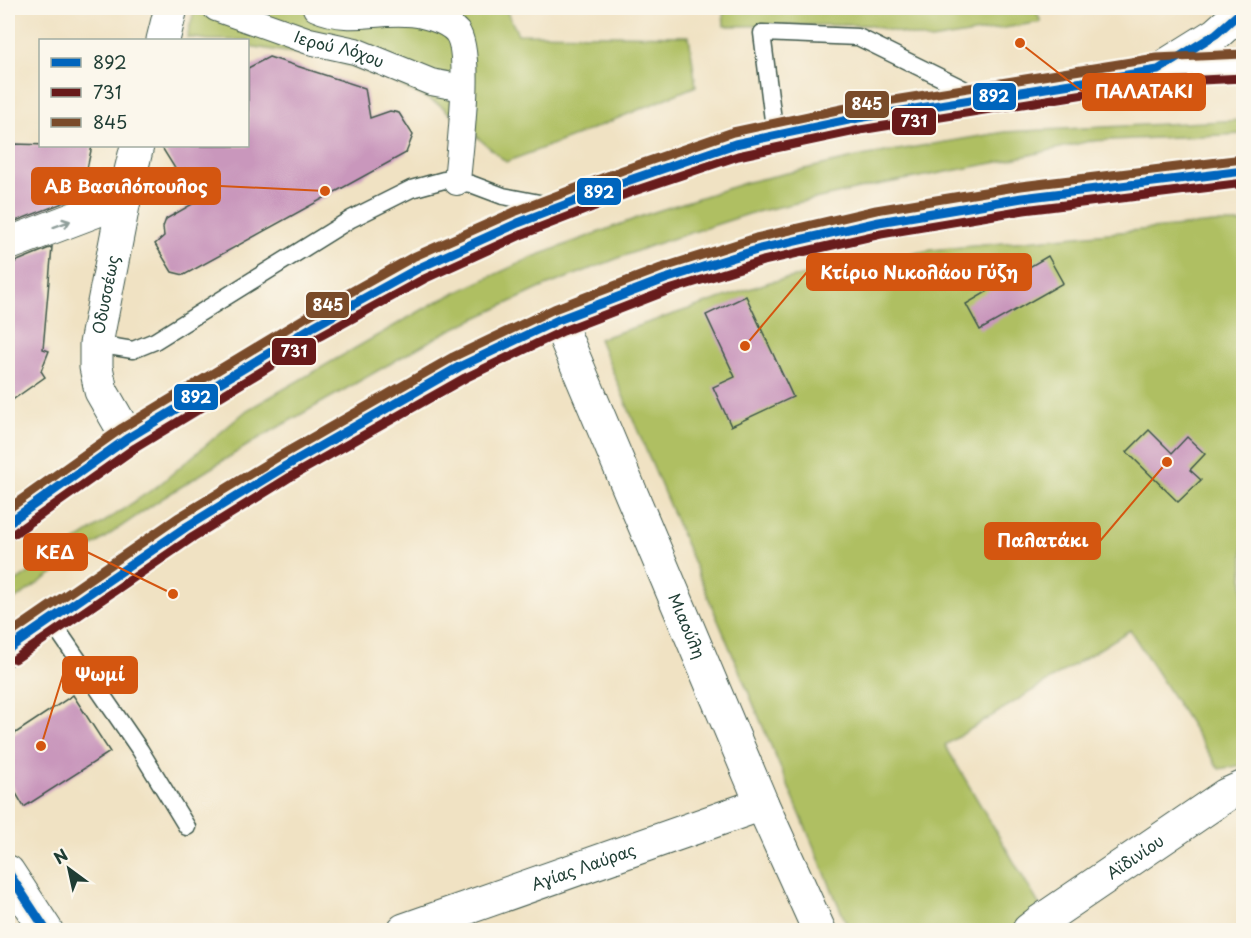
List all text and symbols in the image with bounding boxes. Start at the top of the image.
street label: Ιερού Λόχου [291,24,388,73]
legend [39,39,249,147]
text: 892 [93,48,127,75]
callout: ΠΑΛΑΤΑΚΙ [1083,74,1205,110]
text: ΠΑΛΑΤΑΚΙ [1095,77,1193,104]
text: 731 [93,78,122,105]
line badge: 892 [972,82,1017,111]
text: 892 [979,83,1009,107]
line badge: 845 [844,90,890,119]
text: 845 [851,91,883,115]
line badge: 731 [891,107,937,136]
text: 845 [93,108,127,135]
text: 731 [901,108,927,132]
callout: ΑΒ Βασιλόπουλος [32,168,220,204]
text: ΑΒ Βασιλόπουλος [44,172,208,199]
line badge: 892 [576,177,622,206]
text: 892 [584,179,614,203]
one-way arrow [53,218,71,229]
street label: Οδυσσέως [85,253,124,336]
callout: Κτίριο Νικολάου Γύζη [807,254,1031,290]
text: Κτίριο Νικολάου Γύζη [820,258,1018,285]
line badge: 845 [305,291,350,319]
text: 845 [312,292,344,316]
line badge: 731 [271,337,317,366]
text: 731 [281,338,307,362]
line badge: 892 [173,383,219,411]
text: 892 [181,384,211,408]
callout: Παλατάκι [985,523,1100,559]
text: Παλατάκι [997,526,1089,553]
callout: ΚΕΔ [24,534,87,570]
text: ΚΕΔ [35,538,75,565]
street label: Μιαούλη [663,589,712,662]
callout: Ψωμί [63,657,137,693]
text: Ψωμί [75,660,125,687]
street label: Αϊδινίου [1101,828,1168,884]
street label: Αγίας Λαύρας [527,837,638,895]
north arrow [39,839,99,899]
text: N [48,842,72,869]

